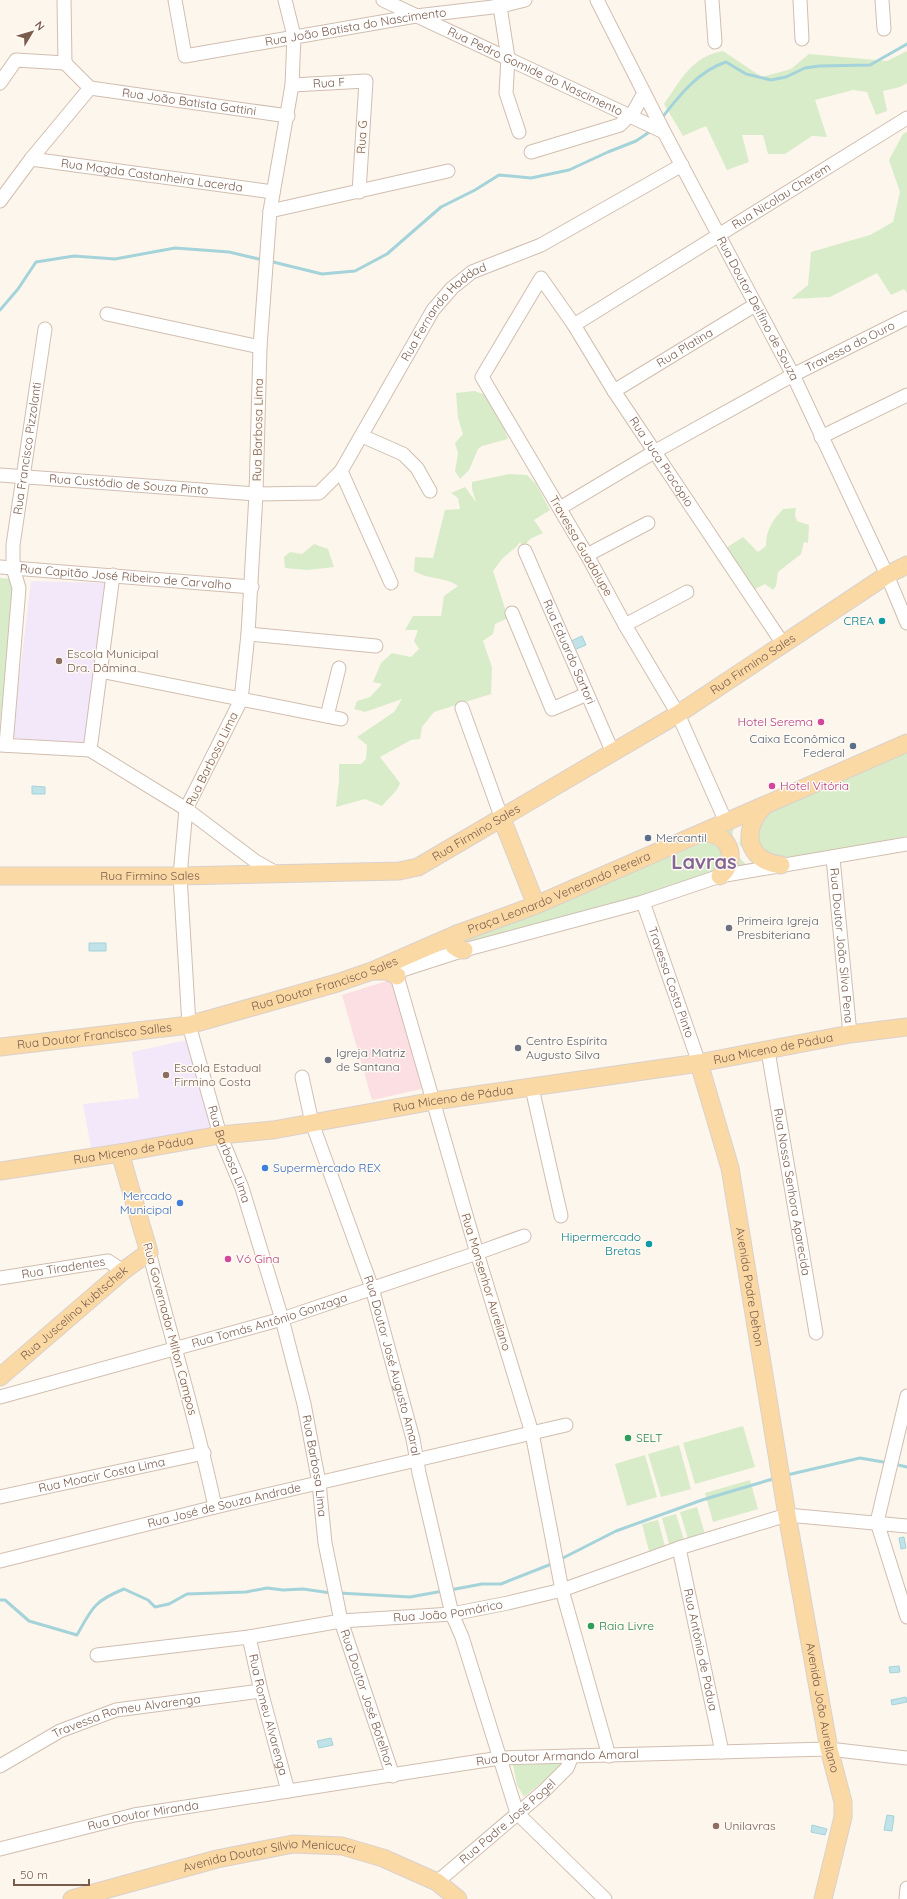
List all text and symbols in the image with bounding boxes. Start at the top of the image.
street label: Rua João Batista do Nascimento [264,4,447,49]
north arrow [12,12,52,52]
text: N [32,18,48,33]
street label: Rua Pedro Gomide do Nascimento [445,23,625,119]
street label: Rua F [312,74,346,91]
street label: Rua João Batista Gattini [121,85,257,118]
street label: Rua G [353,120,370,154]
street label: Rua Magda Castanheira Lacerda [60,155,244,195]
street label: Rua Nicolau Cherem [729,159,833,232]
street label: Rua Doutor Delfino de Souza [714,234,803,383]
street label: Rua Fernando Haddad [397,259,488,364]
street label: Travessa do Ouro [802,317,897,375]
street label: Rua Platina [654,324,716,370]
street label: Rua Barbosa Lima [249,378,266,482]
street label: Rua Francisco Pizzolanti [10,381,44,516]
street label: Rua Juca Procópio [626,414,697,509]
street label: Rua Custódio de Souza Pinto [48,471,209,497]
street label: Travessa Guadalupe [547,493,616,599]
street label: Rua Capitão José Ribeiro de Carvalho [19,561,232,592]
street label: Rua Eduardo Sartori [540,597,599,706]
place label: CREA [844,613,874,628]
marker: CREA [877,616,887,626]
street label: Rua Firmino Sales [707,630,798,698]
place label: Escola Municipal Dra. Dâmina [67,646,159,675]
marker: Escola Municipal Dra. Dâmina [54,656,64,666]
street label: Rua Barbosa Lima [182,709,241,808]
place label: Hotel Serema [737,714,813,729]
marker: Hotel Serema [816,717,826,727]
place label: Caixa Econômica Federal [750,731,845,760]
marker: Caixa Econômica Federal [848,741,858,751]
place label: Hotel Vitória [780,778,849,793]
marker: Hotel Vitória [767,781,777,791]
street label: Rua Firmino Sales [429,800,523,864]
place label: Mercantil [656,830,707,845]
marker: Mercantil [643,833,653,843]
street label: Praça Leonardo Venerando Pereira [465,848,653,936]
district label: Lavras [671,849,737,874]
street label: Rua Doutor João Silva Pena [827,867,857,1024]
street label: Rua Firmino Sales [100,868,200,883]
place label: Primeira Igreja Presbiteriana [737,913,819,942]
marker: Primeira Igreja Presbiteriana [724,923,734,933]
street label: Travessa Costa Pinto [645,925,698,1040]
street label: Rua Doutor Francisco Sales [250,953,400,1014]
street label: Rua Doutor Francisco Salles [16,1019,173,1052]
street label: Rua Miceno de Pádua [712,1029,834,1067]
place label: Centro Espírita Augusto Silva [526,1033,607,1062]
marker: Centro Espírita Augusto Silva [513,1043,523,1053]
place label: Igreja Matriz de Santana [336,1045,406,1074]
marker: Igreja Matriz de Santana [323,1055,333,1065]
place label: Escola Estadual Firmino Costa [174,1060,261,1089]
marker: Escola Estadual Firmino Costa [161,1070,171,1080]
street label: Rua Miceno de Pádua [392,1082,514,1115]
street label: Rua Barbosa Lima [205,1103,254,1205]
street label: Rua Nossa Senhora Aparecida [771,1107,814,1277]
street label: Rua Miceno de Pádua [72,1132,195,1167]
place label: Supermercado REX [273,1160,381,1175]
marker: Supermercado REX [260,1163,270,1173]
place label: Mercado Municipal [120,1188,172,1217]
marker: Mercado Municipal [175,1198,185,1208]
street label: Rua Monsenhor Aureliano [458,1211,515,1352]
street label: Avenida Padre Dehon [733,1226,767,1348]
place label: Hipermercado Bretas [561,1229,641,1258]
marker: Hipermercado Bretas [644,1239,654,1249]
street label: Rua Governador Milton Campos [140,1241,201,1417]
place label: Vó Gina [236,1251,280,1266]
street label: Rua Tiradentes [20,1254,106,1282]
marker: Vó Gina [223,1254,233,1264]
street label: Rua Juscelino kubtschek [17,1262,131,1363]
street label: Rua Doutor José Augusto Amaral [361,1273,424,1457]
street label: Rua Tomás Antônio Gonzaga [190,1290,349,1351]
street label: Rua Barbosa Lima [299,1414,330,1518]
place label: SELT [636,1430,663,1445]
marker: SELT [623,1433,633,1443]
street label: Rua Moacir Costa Lima [37,1454,166,1496]
street label: Rua José de Souza Andrade [146,1479,303,1531]
street label: Rua Antônio de Pádua [681,1587,721,1712]
street label: Rua João Pomárico [393,1596,504,1625]
place label: Raia Livre [599,1618,654,1633]
marker: Raia Livre [586,1621,596,1631]
street label: Rua Doutor José Botelhor [337,1627,398,1769]
street label: Avenida João Aureliano [803,1641,843,1774]
street label: Rua Romeu Alvarenga [246,1652,291,1777]
street label: Travessa Romeu Alvarenga [49,1691,201,1741]
street label: Rua Doutor Armando Amaral [475,1746,639,1769]
street label: Rua Padre José Pogel [456,1776,559,1867]
street label: Rua Doutor Miranda [86,1797,200,1834]
place label: Unilavras [724,1818,776,1833]
marker: Unilavras [711,1821,721,1831]
street label: Avenida Doutor Sílvio Menicucci [181,1836,357,1875]
scale bar [14,1861,89,1887]
text: 50 m [20,1867,48,1882]

